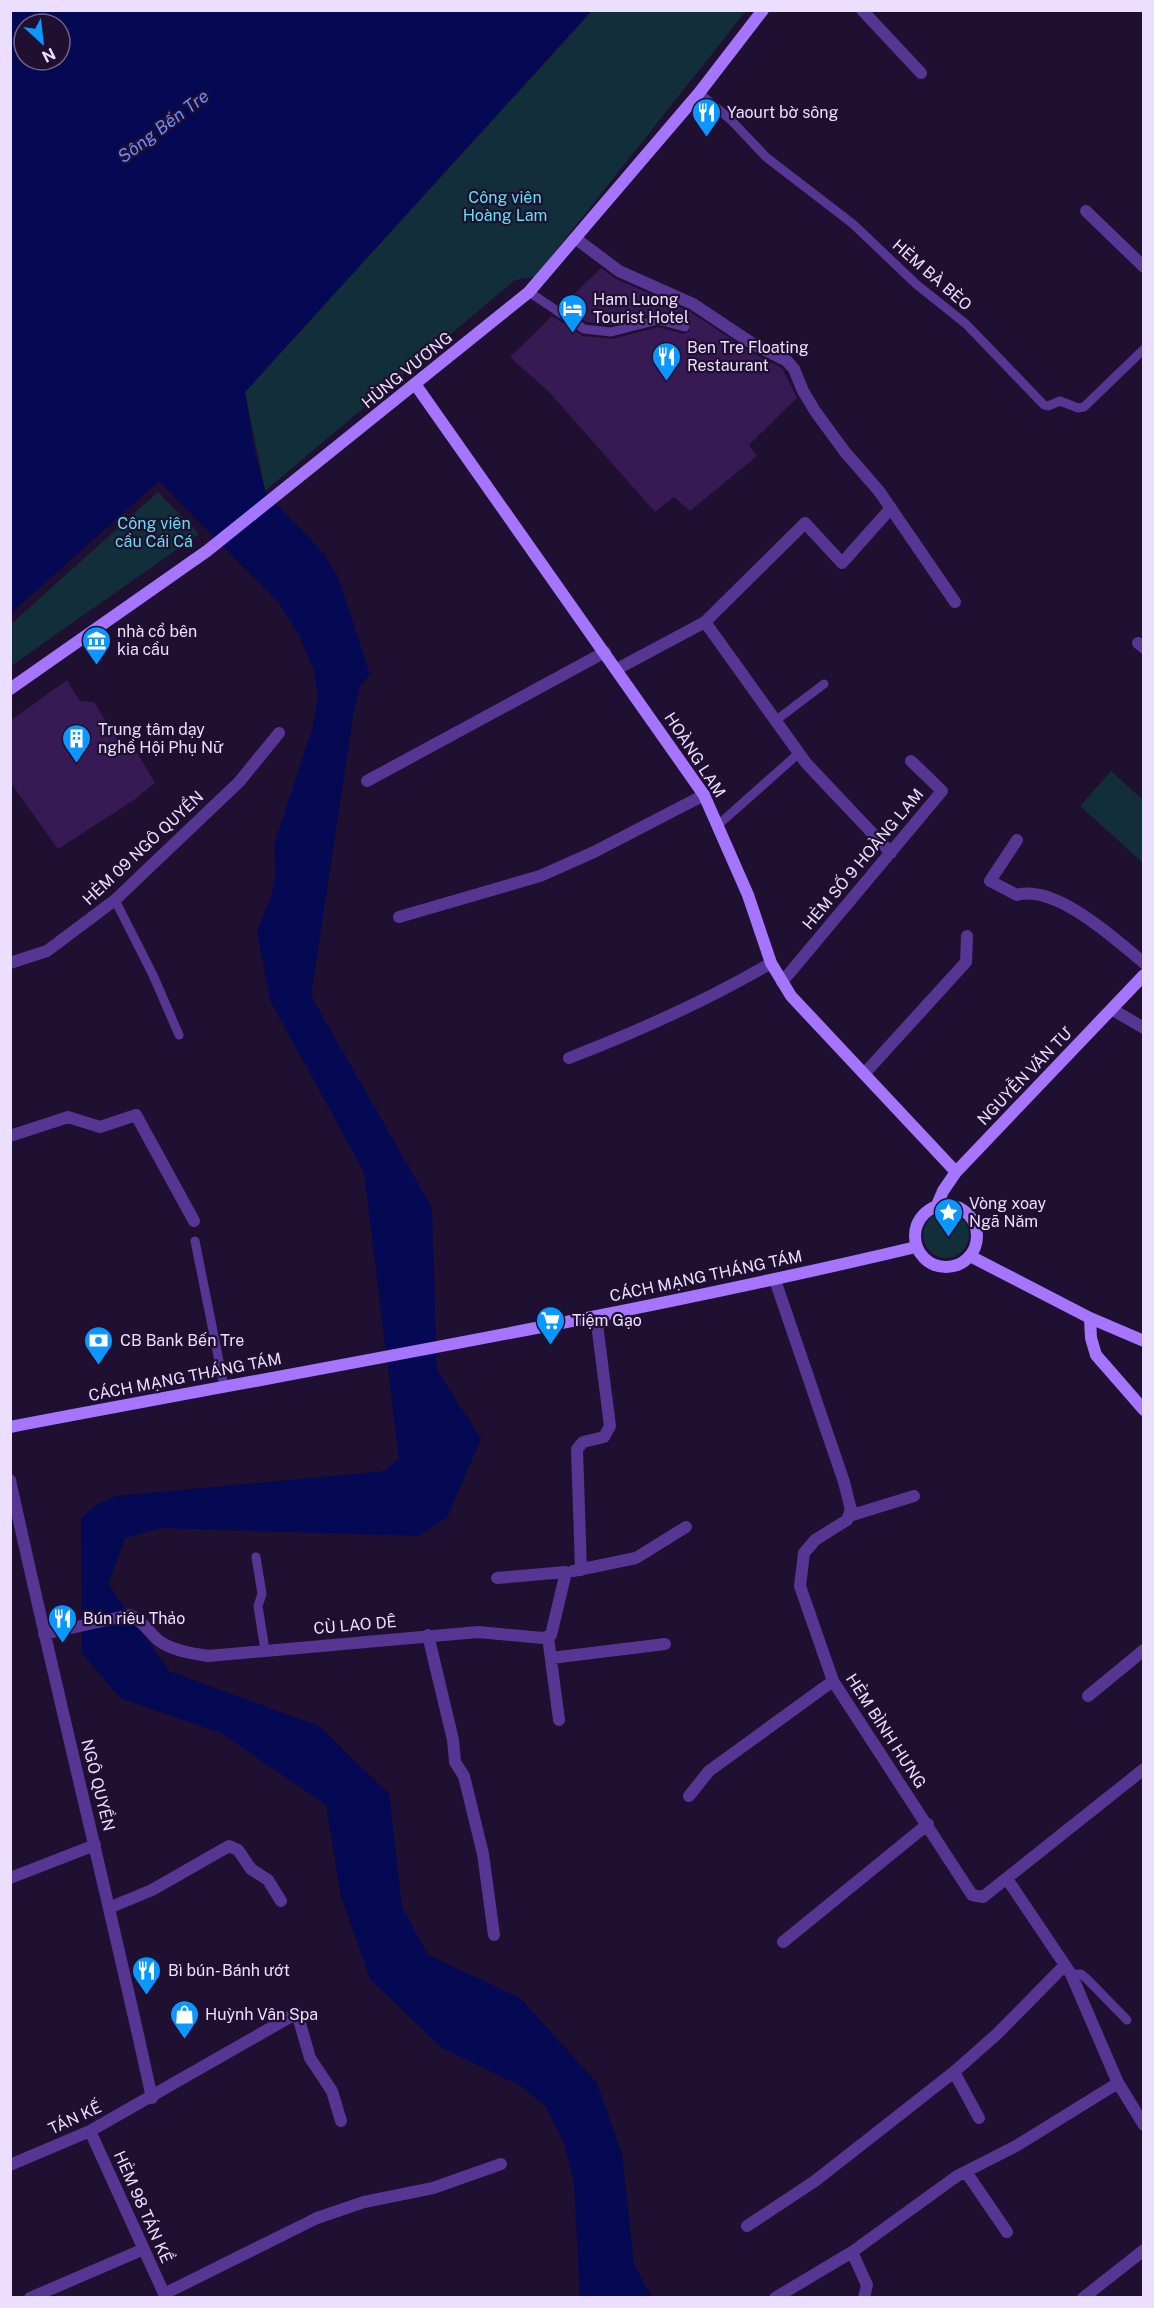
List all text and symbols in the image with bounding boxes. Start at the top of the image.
north arrow [12,12,72,72]
text: N [39,44,58,66]
water label: Sông Bến Tre [113,85,213,167]
restaurant icon: Yaourt bờ sông [690,96,722,138]
place label: Yaourt bờ sông [727,103,839,122]
park label: Công viên Hoàng Lam [463,188,547,225]
street label: HẺM BÀ BÈO [889,234,977,315]
place label: Ham Luong Tourist Hotel [593,290,689,327]
hotel icon: Ham Luong Tourist Hotel [556,292,588,334]
street label: HÙNG VƯƠNG [357,327,456,412]
place label: Ben Tre Floating Restaurant [687,338,809,375]
restaurant icon: Ben Tre Floating Restaurant [650,340,682,382]
park label: Công viên cầu Cái Cá [115,514,193,551]
place label: nhà cổ bên kia cầu [117,622,197,659]
museum icon: nhà cổ bên kia cầu [80,624,112,666]
street label: HOÀNG LAM [660,708,730,801]
place label: Trung tâm dạy nghề Hội Phụ Nữ [98,720,224,757]
building icon: Trung tâm dạy nghề Hội Phụ Nữ [61,722,93,764]
street label: HẺM SỐ 9 HOÀNG LAM [796,783,927,933]
street label: HẺM 09 NGÔ QUYỀN [77,786,207,909]
street label: NGUYỄN VĂN TƯ [971,1021,1077,1129]
place label: Vòng xoay Ngã Năm [969,1194,1046,1231]
place icon: Vòng xoay Ngã Năm [932,1196,964,1238]
street label: CÁCH MẠNG THÁNG TÁM [608,1245,804,1306]
supermarket icon: Tiệm Gạo [535,1304,567,1346]
place label: Tiệm Gạo [572,1311,642,1330]
bank icon: CB Bank Bến Tre [83,1324,115,1366]
place label: CB Bank Bến Tre [120,1331,244,1350]
street label: CÁCH MẠNG THÁNG TÁM [87,1348,283,1405]
restaurant icon: Bún riêu Thảo [46,1602,78,1644]
place label: Bún riêu Thảo [83,1609,185,1628]
street label: CÙ LAO DÊ [313,1611,397,1638]
street label: HẺM BÌNH HƯNG [842,1669,932,1792]
street label: NGÔ QUYỀN [77,1737,121,1833]
restaurant icon: Bì bún- Bánh ướt [131,1954,163,1996]
place label: Bì bún- Bánh ướt [168,1961,290,1980]
shop icon: Huỳnh Vân Spa [168,1998,200,2040]
place label: Huỳnh Vân Spa [205,2005,318,2024]
street label: TÁN KẾ [44,2095,105,2138]
street label: HẺM 98 TÁN KỂ [110,2147,179,2266]

